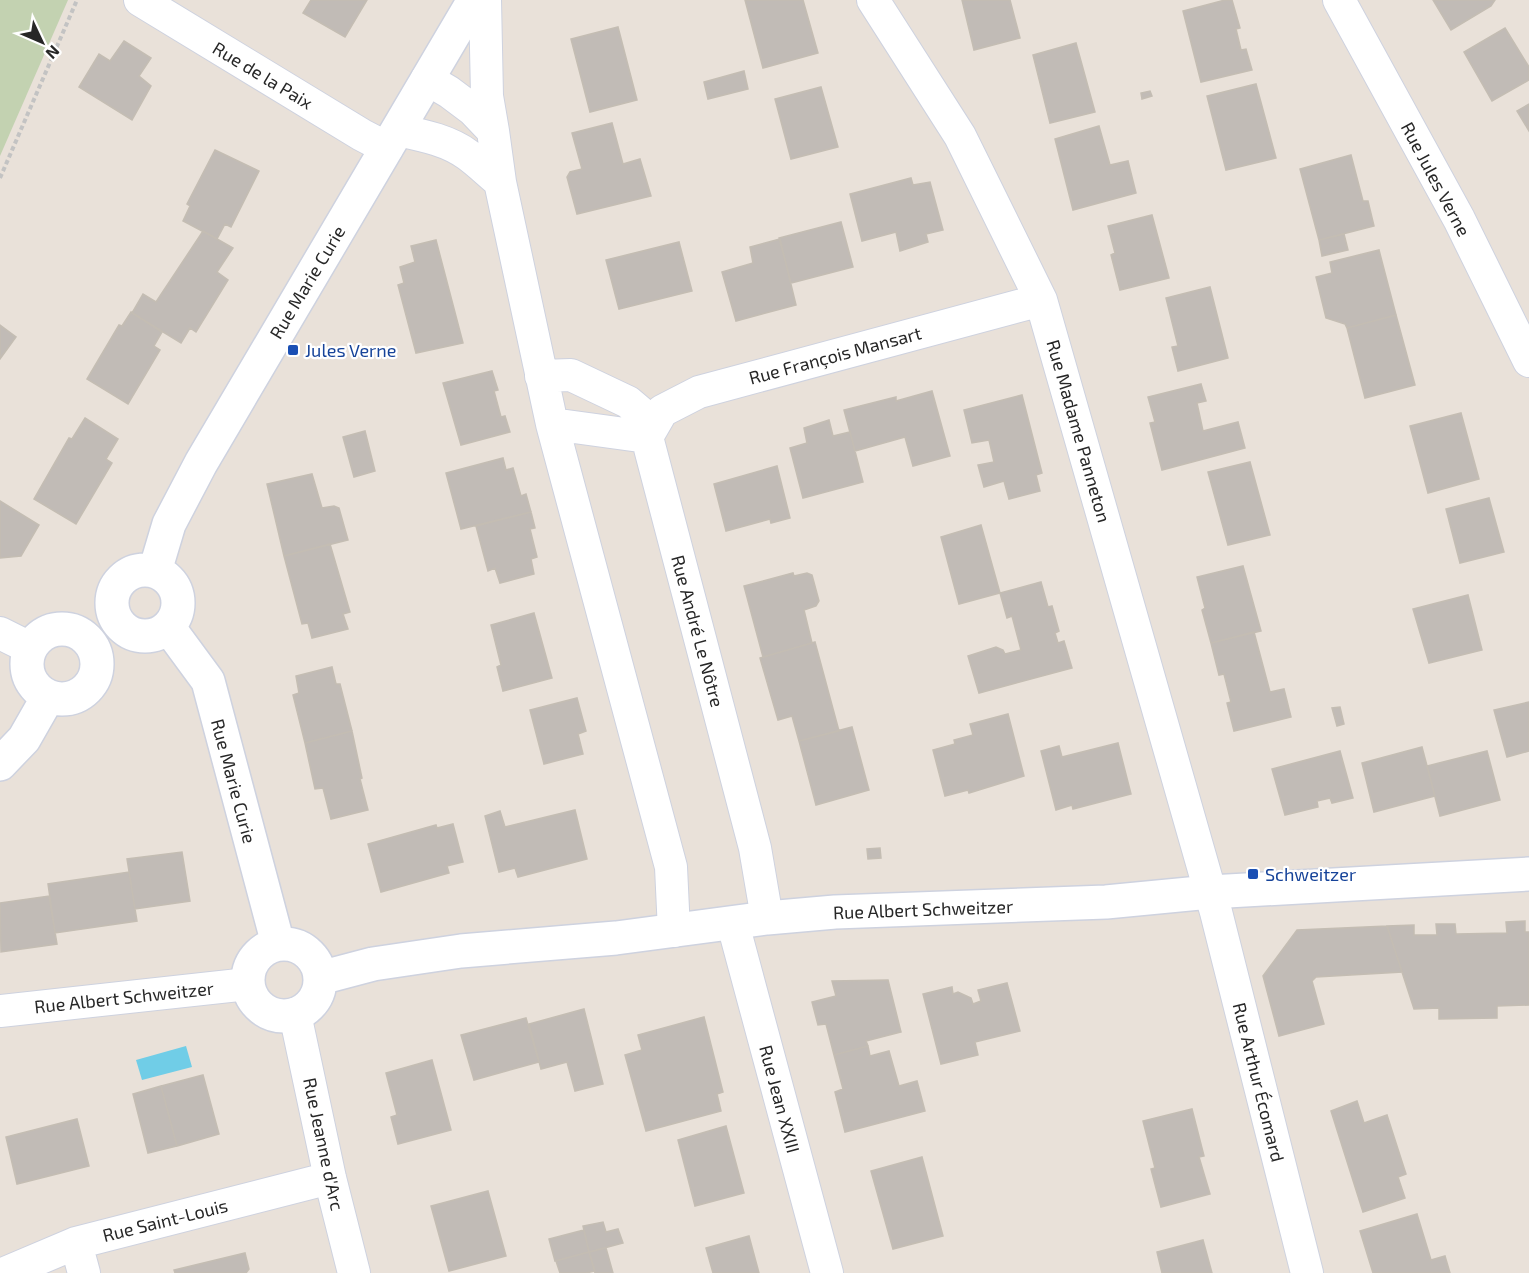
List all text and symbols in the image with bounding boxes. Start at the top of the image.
north arrow [12,12,72,72]
street label: Rue de la Paix [209,37,317,114]
text: N [42,42,64,64]
street label: Rue Jules Verne [1397,118,1475,240]
street label: Rue Marie Curie [265,221,349,343]
street label: Rue François Mansart [746,321,924,390]
street label: Rue Madame Panneton [1042,337,1116,525]
place label: Jules Verne [305,339,396,361]
marker: Jules Verne [286,343,300,357]
street label: Rue André Le Nôtre [667,553,729,709]
street label: Rue Marie Curie [207,716,261,846]
place label: Schweitzer [1265,863,1356,885]
marker: Schweitzer [1246,867,1260,881]
street label: Rue Albert Schweitzer [832,895,1014,923]
street label: Rue Albert Schweitzer [33,977,215,1017]
street label: Rue Arthur Écomard [1229,1000,1289,1164]
street label: Rue Jean XXIII [755,1043,805,1155]
street label: Rue Jeanne d'Arc [299,1076,349,1213]
street label: Rue Saint-Louis [100,1194,230,1246]

